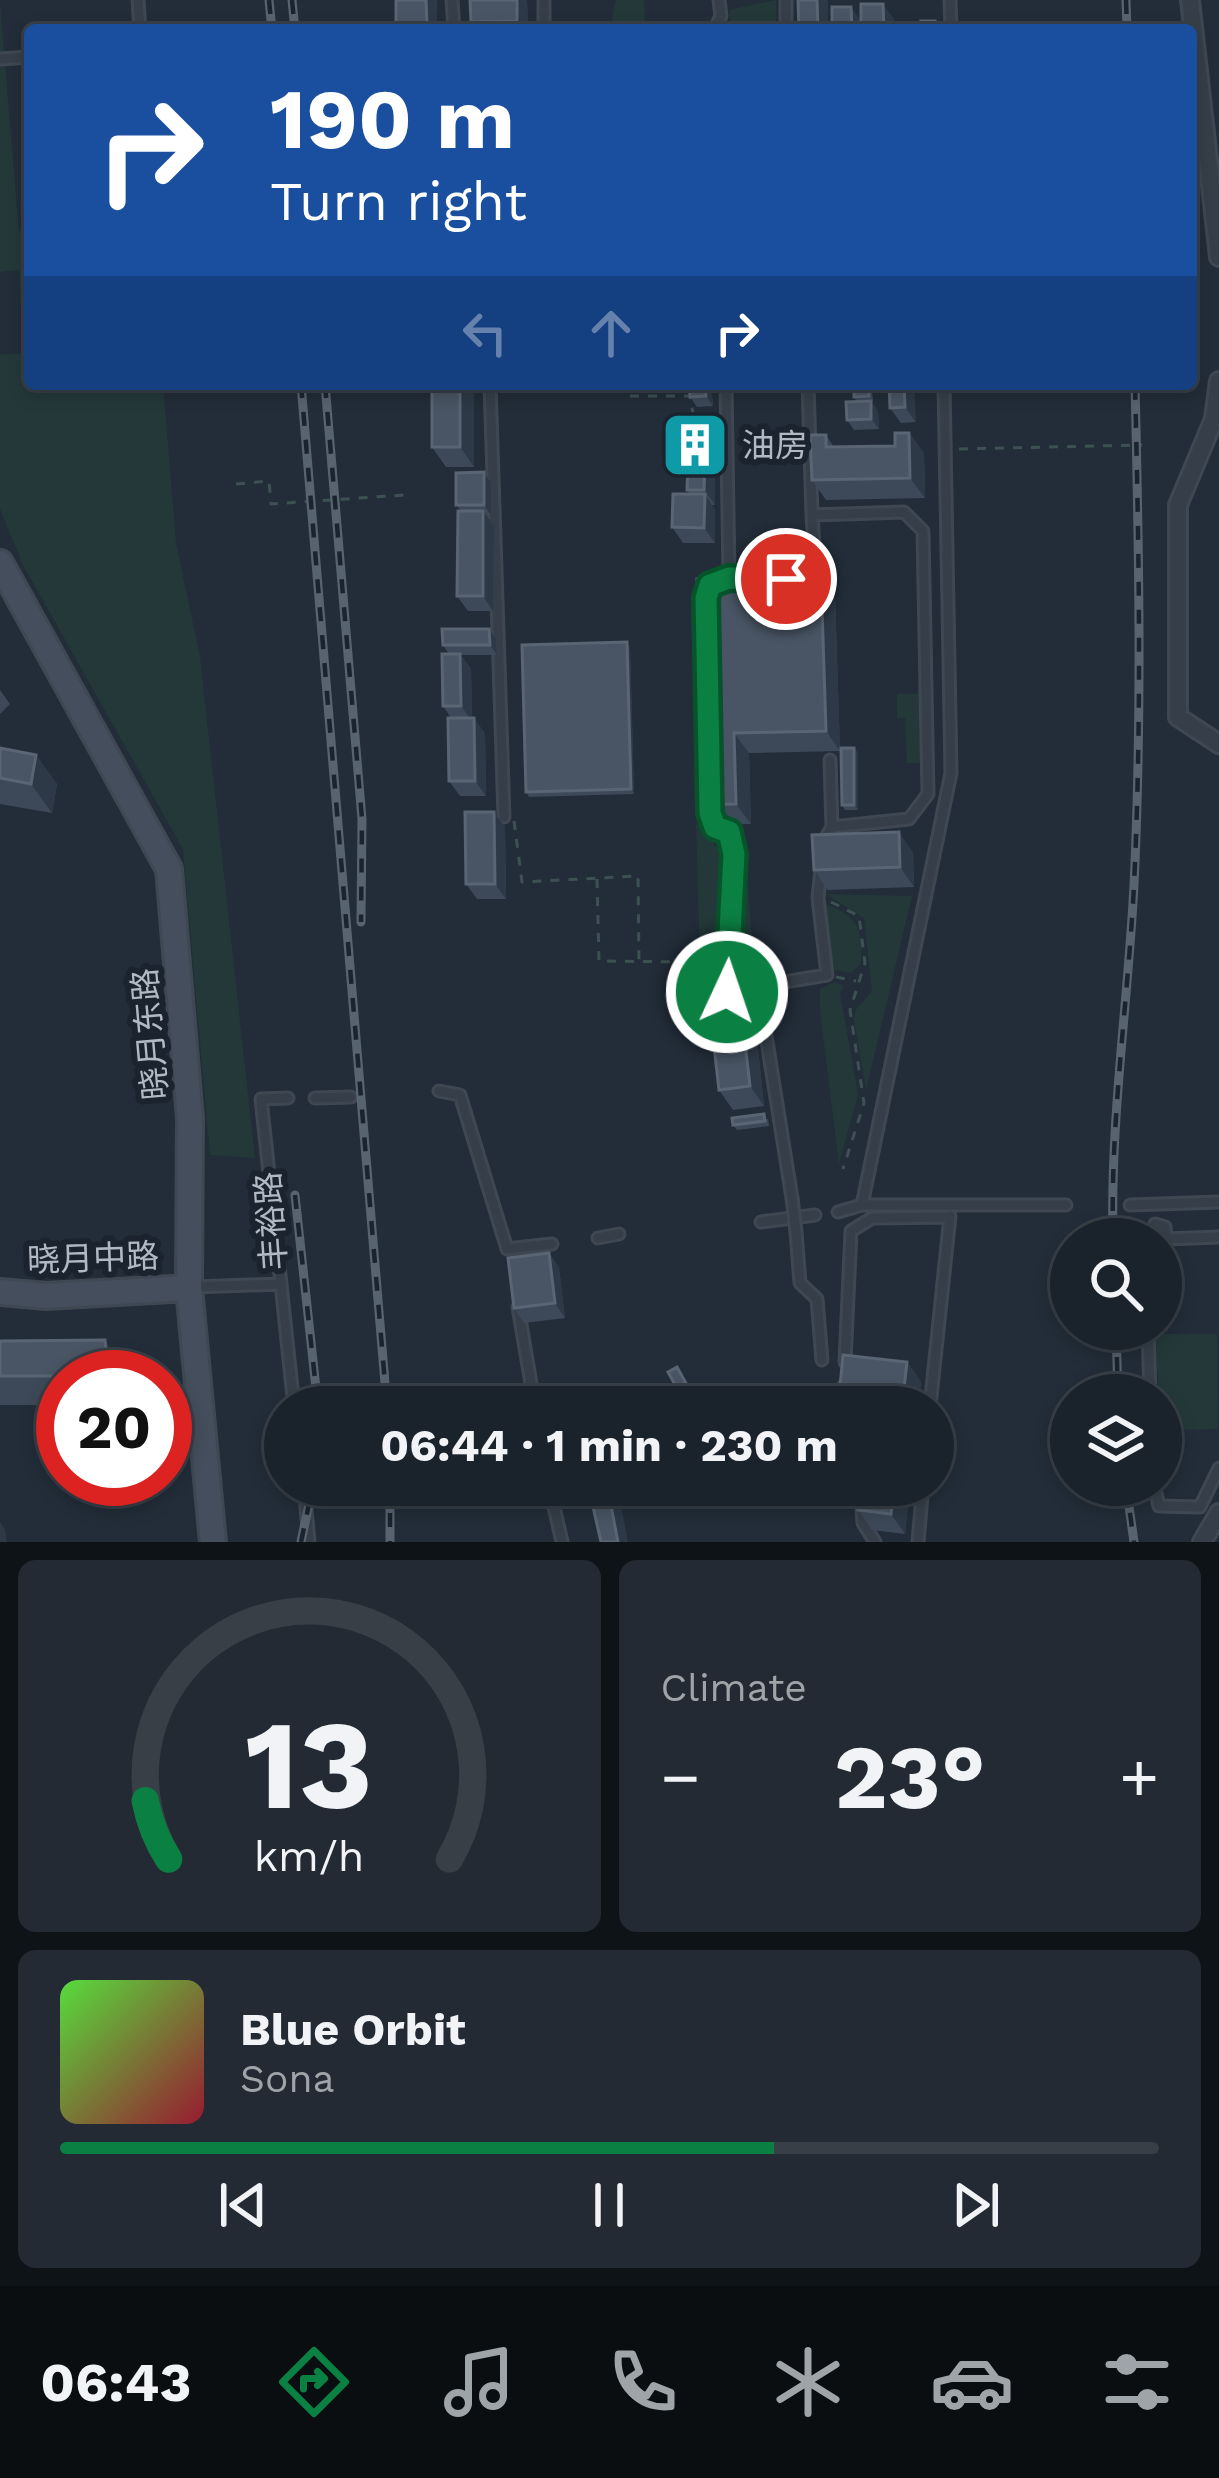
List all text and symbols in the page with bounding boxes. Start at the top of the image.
text: 190 m [270,70,515,168]
icon: right [72,72,228,228]
text: Turn right [270,170,527,233]
icon: left [452,300,518,366]
icon: ahead [578,300,644,366]
icon: right [704,300,770,366]
building icon: 油房 [660,410,730,480]
place label: 油房 [742,426,808,465]
pin [735,528,837,630]
icon: arrive [753,546,819,612]
position arrow [664,929,790,1055]
street label: 晓月东路 [125,967,175,1101]
street label: 丰裕路 [248,1170,294,1272]
map controls [1050,1218,1182,1506]
button: search [1050,1218,1182,1350]
street label: 晓月中路 [26,1236,160,1280]
speed limit sign: 20 [36,1350,192,1506]
button: layers [1050,1374,1182,1506]
text: 06:44 · 1 min · 230 m [380,1419,838,1472]
text: Climate [661,1665,807,1710]
text: 13 [245,1692,373,1838]
text: 23° [834,1724,986,1830]
text: − [661,1739,700,1816]
text: + [1119,1739,1159,1816]
text: km/h [254,1831,364,1881]
text: Blue Orbit [240,2003,466,2056]
text: Sona [240,2056,335,2101]
icon: previous [210,2172,276,2238]
icon: pause [576,2172,642,2238]
icon: next [943,2172,1009,2238]
icon: directions [272,2340,356,2424]
icon: music [437,2340,521,2424]
icon: phone [601,2340,685,2424]
icon: climate [766,2340,850,2424]
icon: car [930,2340,1014,2424]
icon: filters [1095,2340,1179,2424]
text: 06:43 [40,2351,192,2414]

